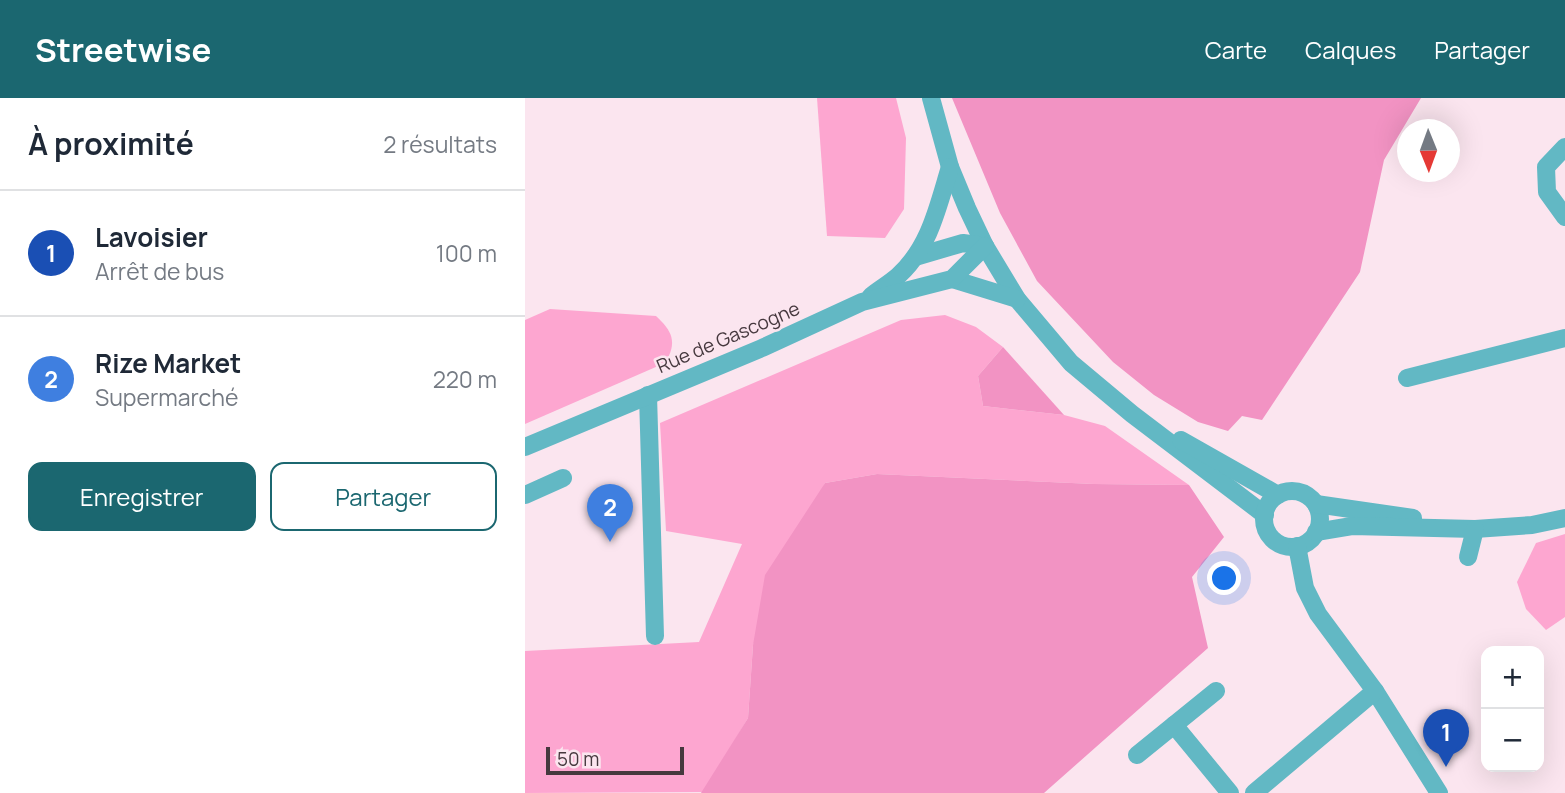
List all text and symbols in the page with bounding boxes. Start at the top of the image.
text: Streetwise [35,27,211,72]
text: Carte [1205,33,1267,66]
text: Calques [1305,33,1396,66]
text: Partager [1434,33,1530,66]
north arrow [1397,119,1460,182]
text: À proximité [28,123,194,164]
text: 2 résultats [383,128,497,160]
text: Lavoisier [95,219,208,255]
text: 1 [46,237,56,269]
text: 100 m [436,237,497,269]
text: Arrêt de bus [95,255,224,287]
street label: Rue de Gascogne [652,295,804,379]
text: Rize Market [95,345,241,381]
text: 2 [44,363,58,395]
text: 220 m [433,363,497,395]
text: Supermarché [95,381,238,413]
button: Enregistrer [28,462,256,531]
button: Partager [270,462,497,531]
pin: 2 [587,484,633,542]
your location [1207,561,1241,595]
map controls [1481,646,1544,772]
button: + [1481,646,1544,709]
pin: 1 [1423,709,1469,767]
button: − [1481,709,1544,772]
scale bar [546,744,684,776]
text: 50 m [557,746,599,772]

